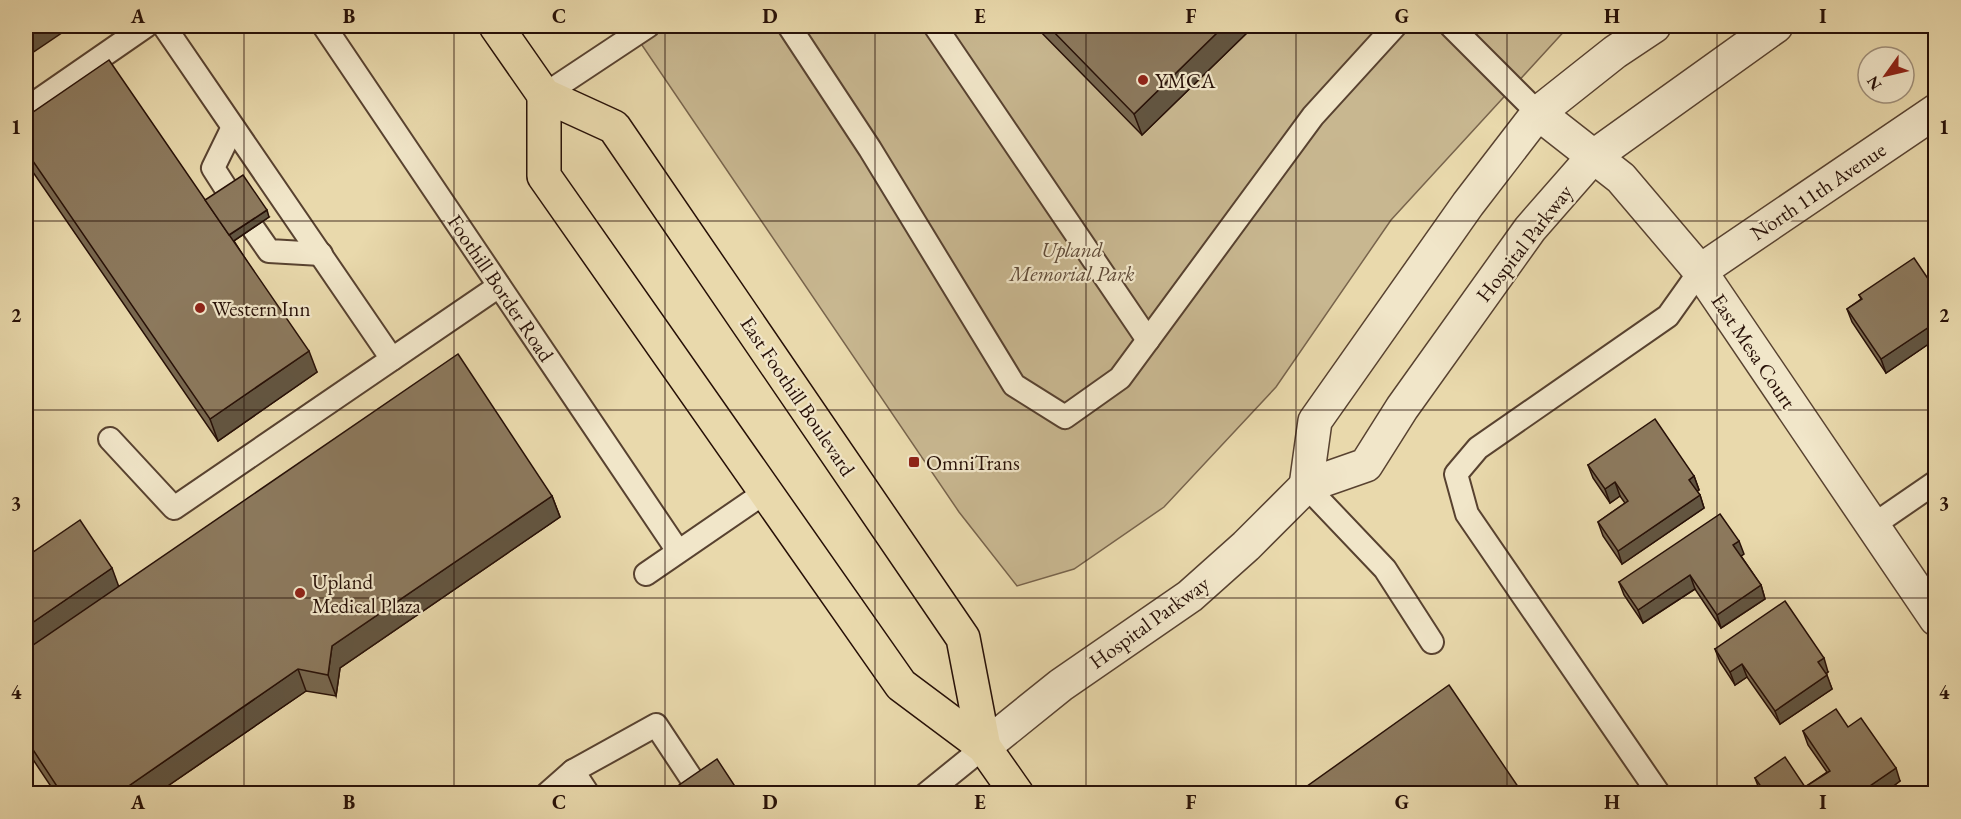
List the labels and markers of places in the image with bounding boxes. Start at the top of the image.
place label: YMCA [1155,67,1216,94]
marker: YMCA [1136,73,1150,87]
place label: Western Inn [212,295,311,322]
marker: Western Inn [193,301,207,315]
place label: OmniTrans [926,449,1020,476]
marker: OmniTrans [907,455,921,469]
place label: Upland Medical Plaza [312,568,422,619]
marker: Upland Medical Plaza [293,586,307,600]

